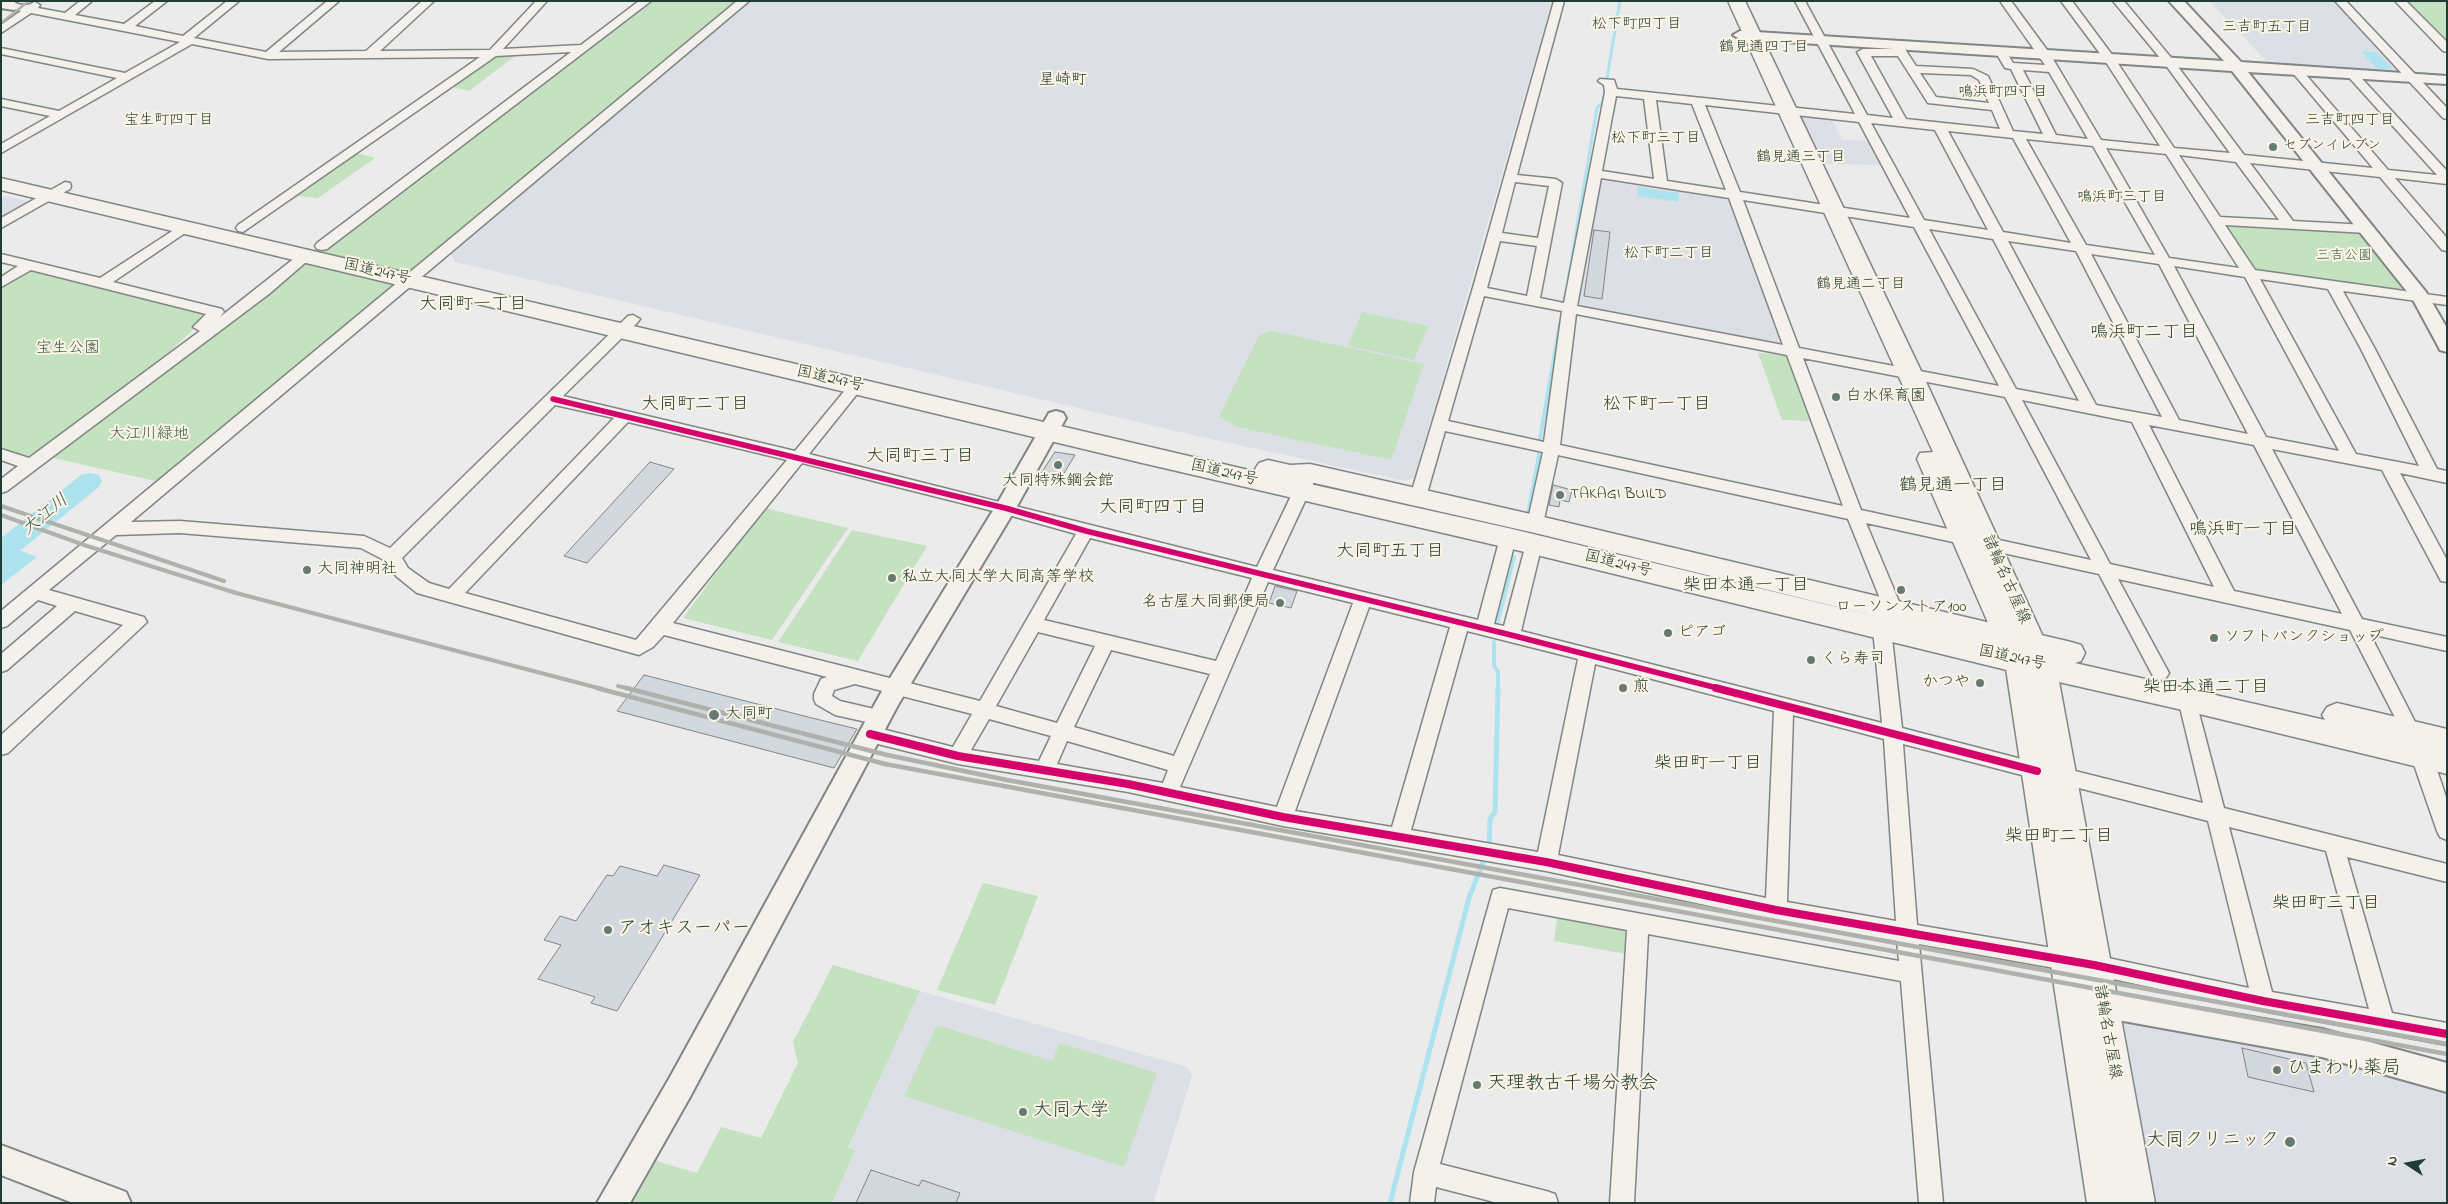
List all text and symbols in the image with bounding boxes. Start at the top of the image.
district label: 松下町四丁目 [1592,17,1682,35]
district label: 三吉町五丁目 [2222,20,2312,38]
district label: 鶴見通四丁目 [1719,40,1809,58]
district label: 星崎町 [1039,71,1087,91]
district label: 鳴浜町四丁目 [1958,85,2048,103]
district label: 宝生町四丁目 [124,113,214,131]
district label: 三吉町四丁目 [2305,113,2395,131]
district label: 松下町三丁目 [1611,131,1701,149]
place label: セブンイレブン [2283,139,2381,155]
marker: セブンイレブン [2267,141,2279,153]
district label: 鶴見通三丁目 [1756,150,1846,168]
district label: 鳴浜町三丁目 [2077,190,2167,208]
district label: 松下町二丁目 [1624,246,1714,264]
park label: 三吉公園 [2316,249,2372,265]
street label: 国道247号 [341,256,413,290]
district label: 鶴見通二丁目 [1816,277,1906,295]
district label: 大同町一丁目 [419,295,527,317]
district label: 鳴浜町二丁目 [2090,323,2198,345]
park label: 宝生公園 [36,339,100,359]
street label: 国道247号 [794,363,866,397]
place label: 白水保育園 [1846,387,1926,407]
marker: 白水保育園 [1830,391,1842,403]
district label: 大同町二丁目 [641,395,749,417]
district label: 松下町一丁目 [1603,395,1711,417]
park label: 大江川緑地 [109,425,189,445]
district label: 大同町三丁目 [866,447,974,469]
street label: 国道247号 [1188,457,1260,491]
marker: 大同特殊鋼会館 [1052,459,1064,471]
place label: 大同特殊鋼会館 [1002,472,1114,492]
district label: 鶴見通一丁目 [1899,476,2007,498]
place label: TAKAGI BUILD [1570,485,1667,505]
marker: TAKAGI BUILD [1554,489,1566,501]
water label: 大江川 [18,491,74,541]
district label: 大同町四丁目 [1099,498,1207,520]
district label: 鳴浜町一丁目 [2189,520,2297,542]
street label: 諸輪名古屋線 [1977,532,2033,628]
district label: 大同町五丁目 [1336,542,1444,564]
street label: 国道247号 [1582,547,1654,583]
place label: 大同神明社 [317,560,397,580]
marker: 大同神明社 [301,564,313,576]
place label: 私立大同大学大同高等学校 [902,568,1094,588]
marker: 私立大同大学大同高等学校 [886,572,898,584]
district label: 柴田本通一丁目 [1683,576,1809,598]
marker: ローソンストア100 [1895,584,1907,596]
place label: 名古屋大同郵便局 [1142,593,1270,613]
marker: 名古屋大同郵便局 [1274,597,1286,609]
place label: ローソンストア100 [1836,598,1966,618]
place label: ピアゴ [1678,623,1726,643]
marker: ピアゴ [1662,627,1674,639]
place label: ソフトバンクショップ [2224,628,2384,648]
marker: ソフトバンクショップ [2208,632,2220,644]
street label: 国道247号 [1976,642,2048,676]
place label: くら寿司 [1821,650,1885,670]
marker: くら寿司 [1805,654,1817,666]
place label: かつや [1922,673,1970,693]
marker: かつや [1974,677,1986,689]
place label: 煎 [1633,678,1649,698]
district label: 柴田本通二丁目 [2143,678,2269,700]
marker: 煎 [1617,682,1629,694]
place label: 大同町 [725,705,773,725]
marker: 大同町 [707,708,721,722]
district label: 柴田町一丁目 [1654,754,1762,776]
district label: 柴田町二丁目 [2005,827,2113,849]
district label: 柴田町三丁目 [2272,894,2380,916]
place label: アオキスーパー [618,919,750,941]
marker: アオキスーパー [602,924,614,936]
street label: 諸輪名古屋線 [2088,983,2124,1081]
place label: ひまわり薬局 [2287,1059,2401,1081]
marker: ひまわり薬局 [2271,1064,2283,1076]
place label: 天理教古千場分教会 [1487,1074,1658,1096]
marker: 天理教古千場分教会 [1471,1079,1483,1091]
place label: 大同大学 [1033,1101,1109,1123]
marker: 大同大学 [1017,1106,1029,1118]
place label: 大同クリニック [2146,1131,2279,1153]
marker: 大同クリニック [2283,1135,2297,1149]
north arrow [2383,1139,2433,1189]
text: N [2382,1154,2404,1168]

